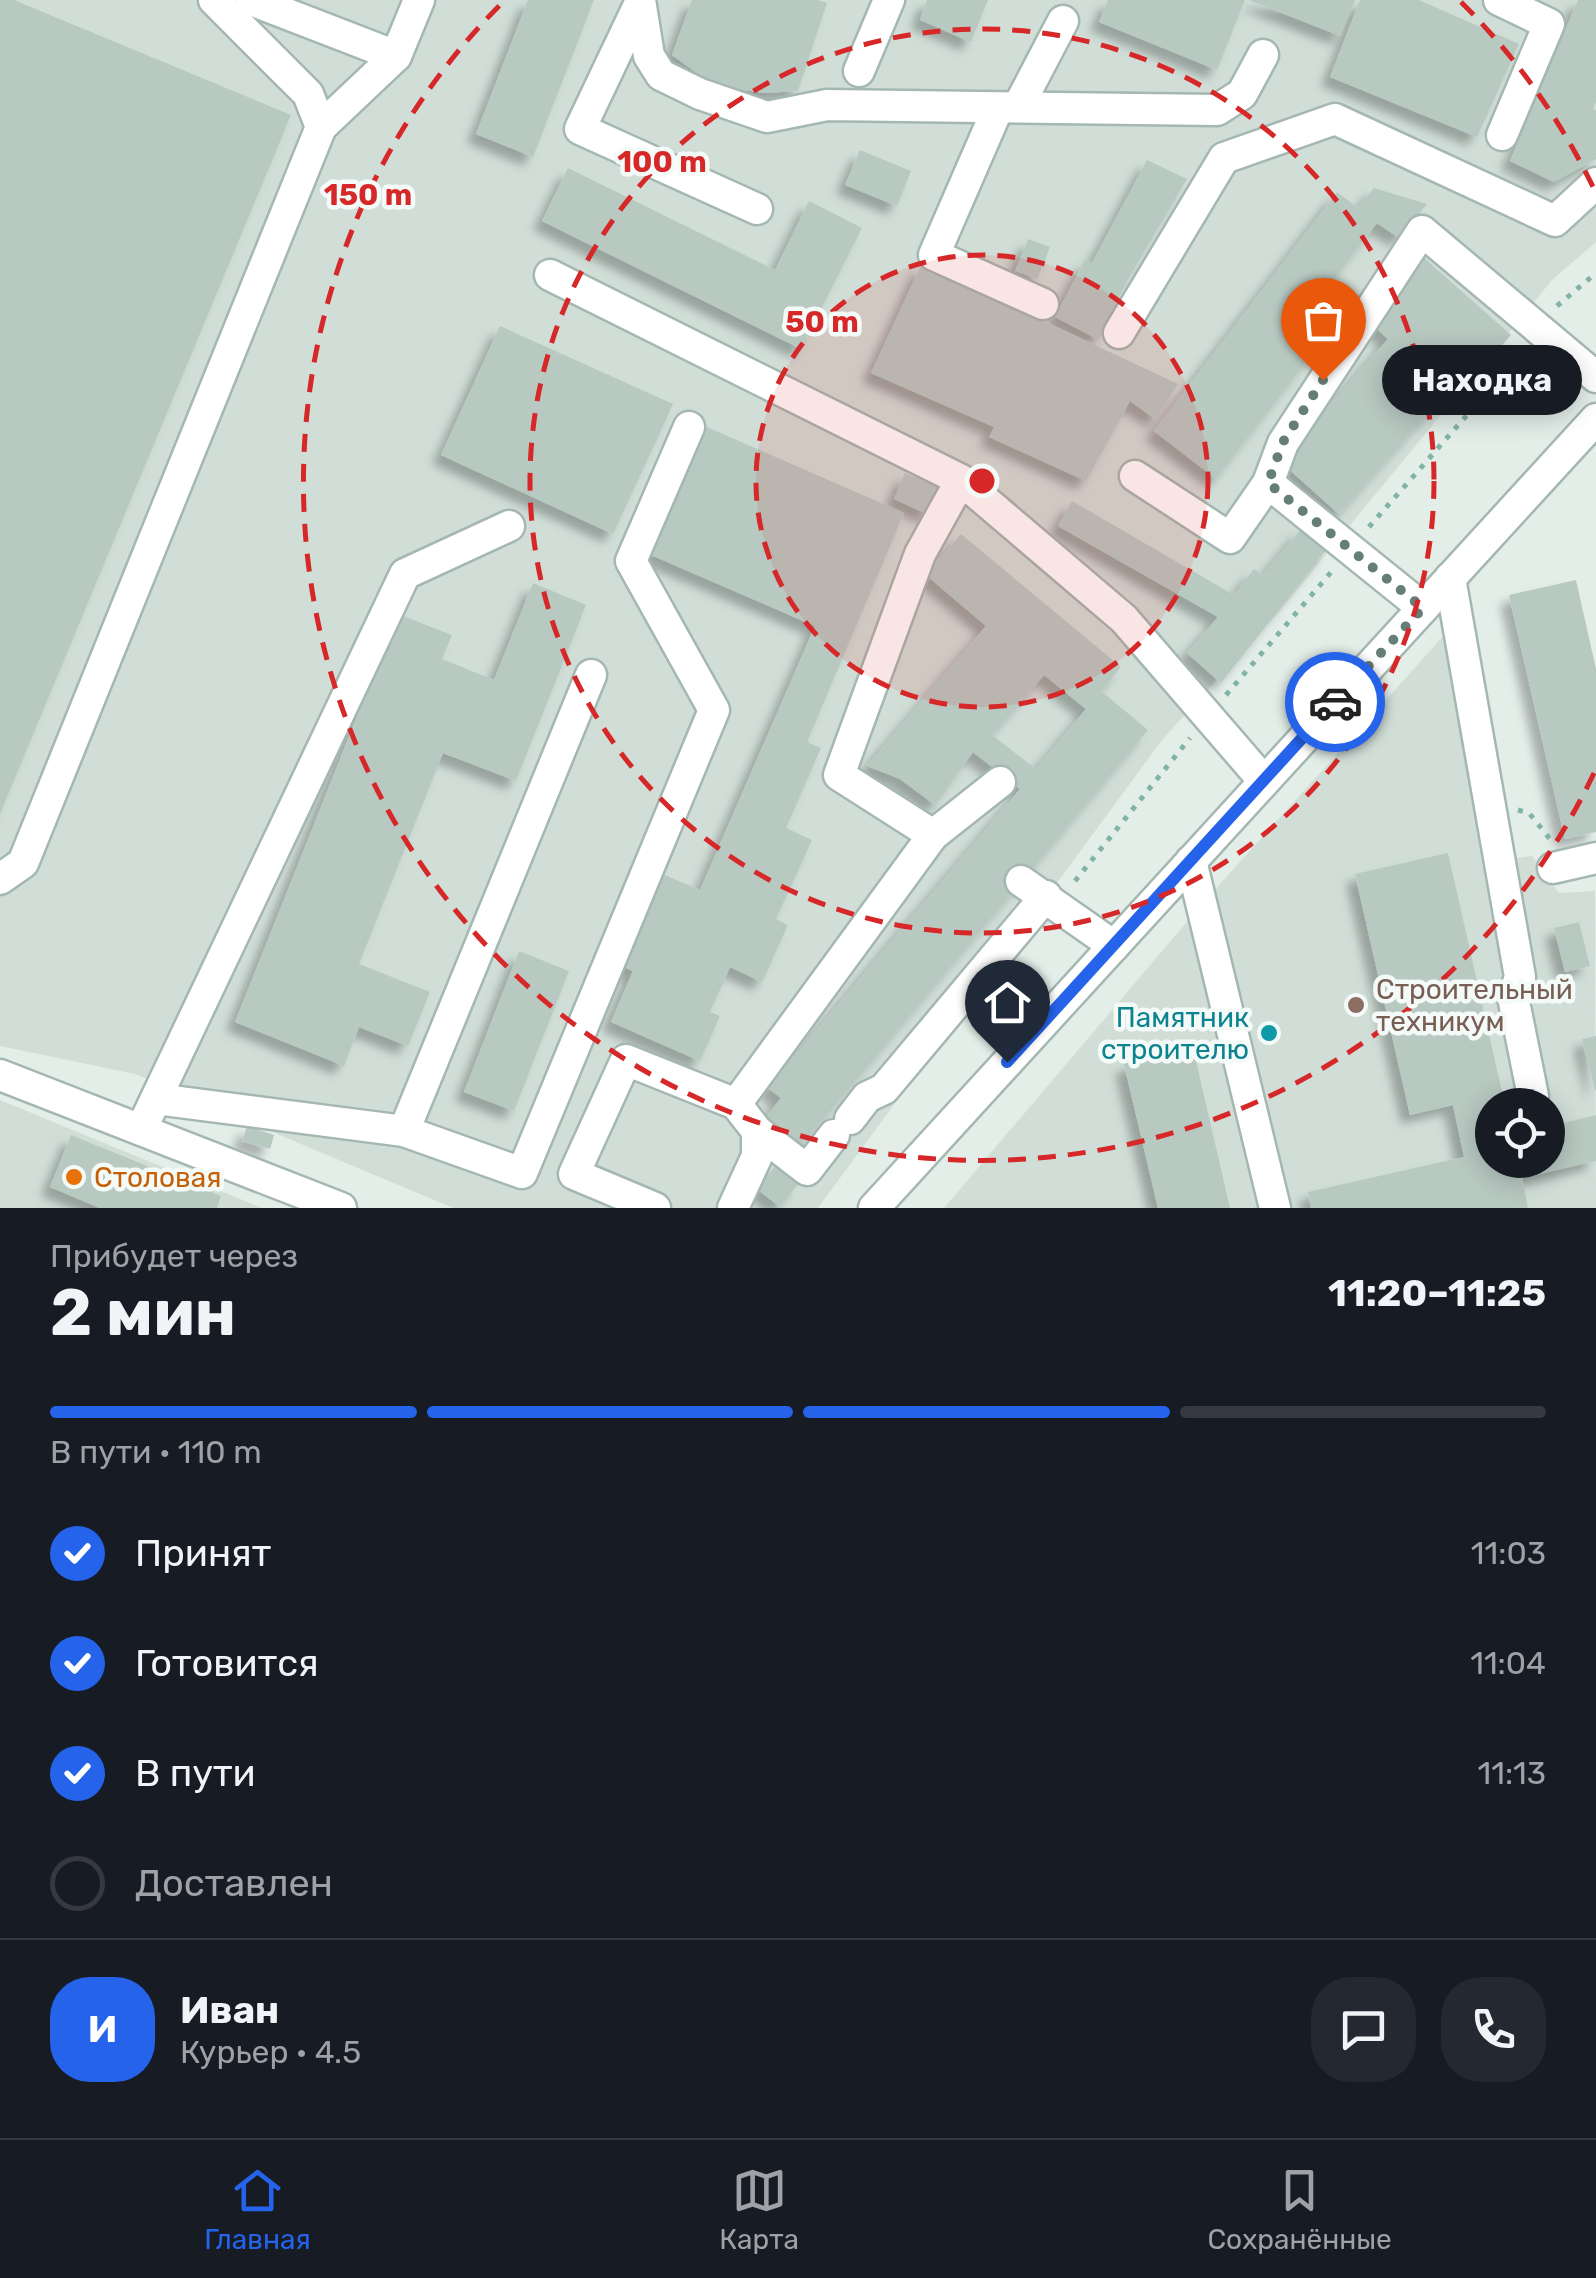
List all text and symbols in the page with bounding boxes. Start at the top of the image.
text: 100 m [617,144,707,180]
text: 150 m [324,177,412,213]
pin [1281,278,1366,381]
icon: bag [1296,293,1351,348]
text: 50 m [785,304,859,340]
callout: Находка [1383,345,1583,415]
text: Находка [1412,361,1552,399]
centre of rings [964,463,1000,499]
courier [1285,652,1385,752]
icon: car [1308,675,1363,730]
pin [965,960,1050,1063]
place label: Строительный техникум [1376,973,1573,1038]
icon: home [980,975,1035,1030]
marker: Строительный техникум [1345,994,1367,1016]
place label: Памятник строителю [1101,1001,1249,1066]
marker: Памятник строителю [1258,1022,1280,1044]
map controls [1475,1088,1565,1178]
button: locate [1475,1088,1565,1178]
place label: Столовая [94,1161,222,1194]
marker: Столовая [63,1166,85,1188]
text: Прибудет через [50,1237,298,1275]
text: 11:20–11:25 [1328,1270,1546,1316]
text: 2 мин [50,1274,236,1351]
text: В пути · 110 m [50,1433,262,1471]
icon: check [50,1526,105,1581]
text: Принят [135,1530,271,1576]
text: 11:03 [1471,1534,1546,1572]
icon: check [50,1636,105,1691]
text: Готовится [135,1640,319,1686]
text: 11:04 [1470,1644,1546,1682]
icon: check [50,1746,105,1801]
text: В пути [135,1750,256,1796]
text: 11:13 [1477,1754,1546,1792]
text: Доставлен [135,1860,333,1906]
button: chat [1311,1977,1416,2082]
button: phone [1441,1977,1546,2082]
text: Иван [180,1987,279,2033]
text: И [88,2006,117,2052]
text: Курьер · 4.5 [180,2033,361,2071]
tab: Главная [204,2163,311,2256]
tab: Карта [719,2163,799,2256]
tab: Сохранённые [1207,2163,1392,2256]

